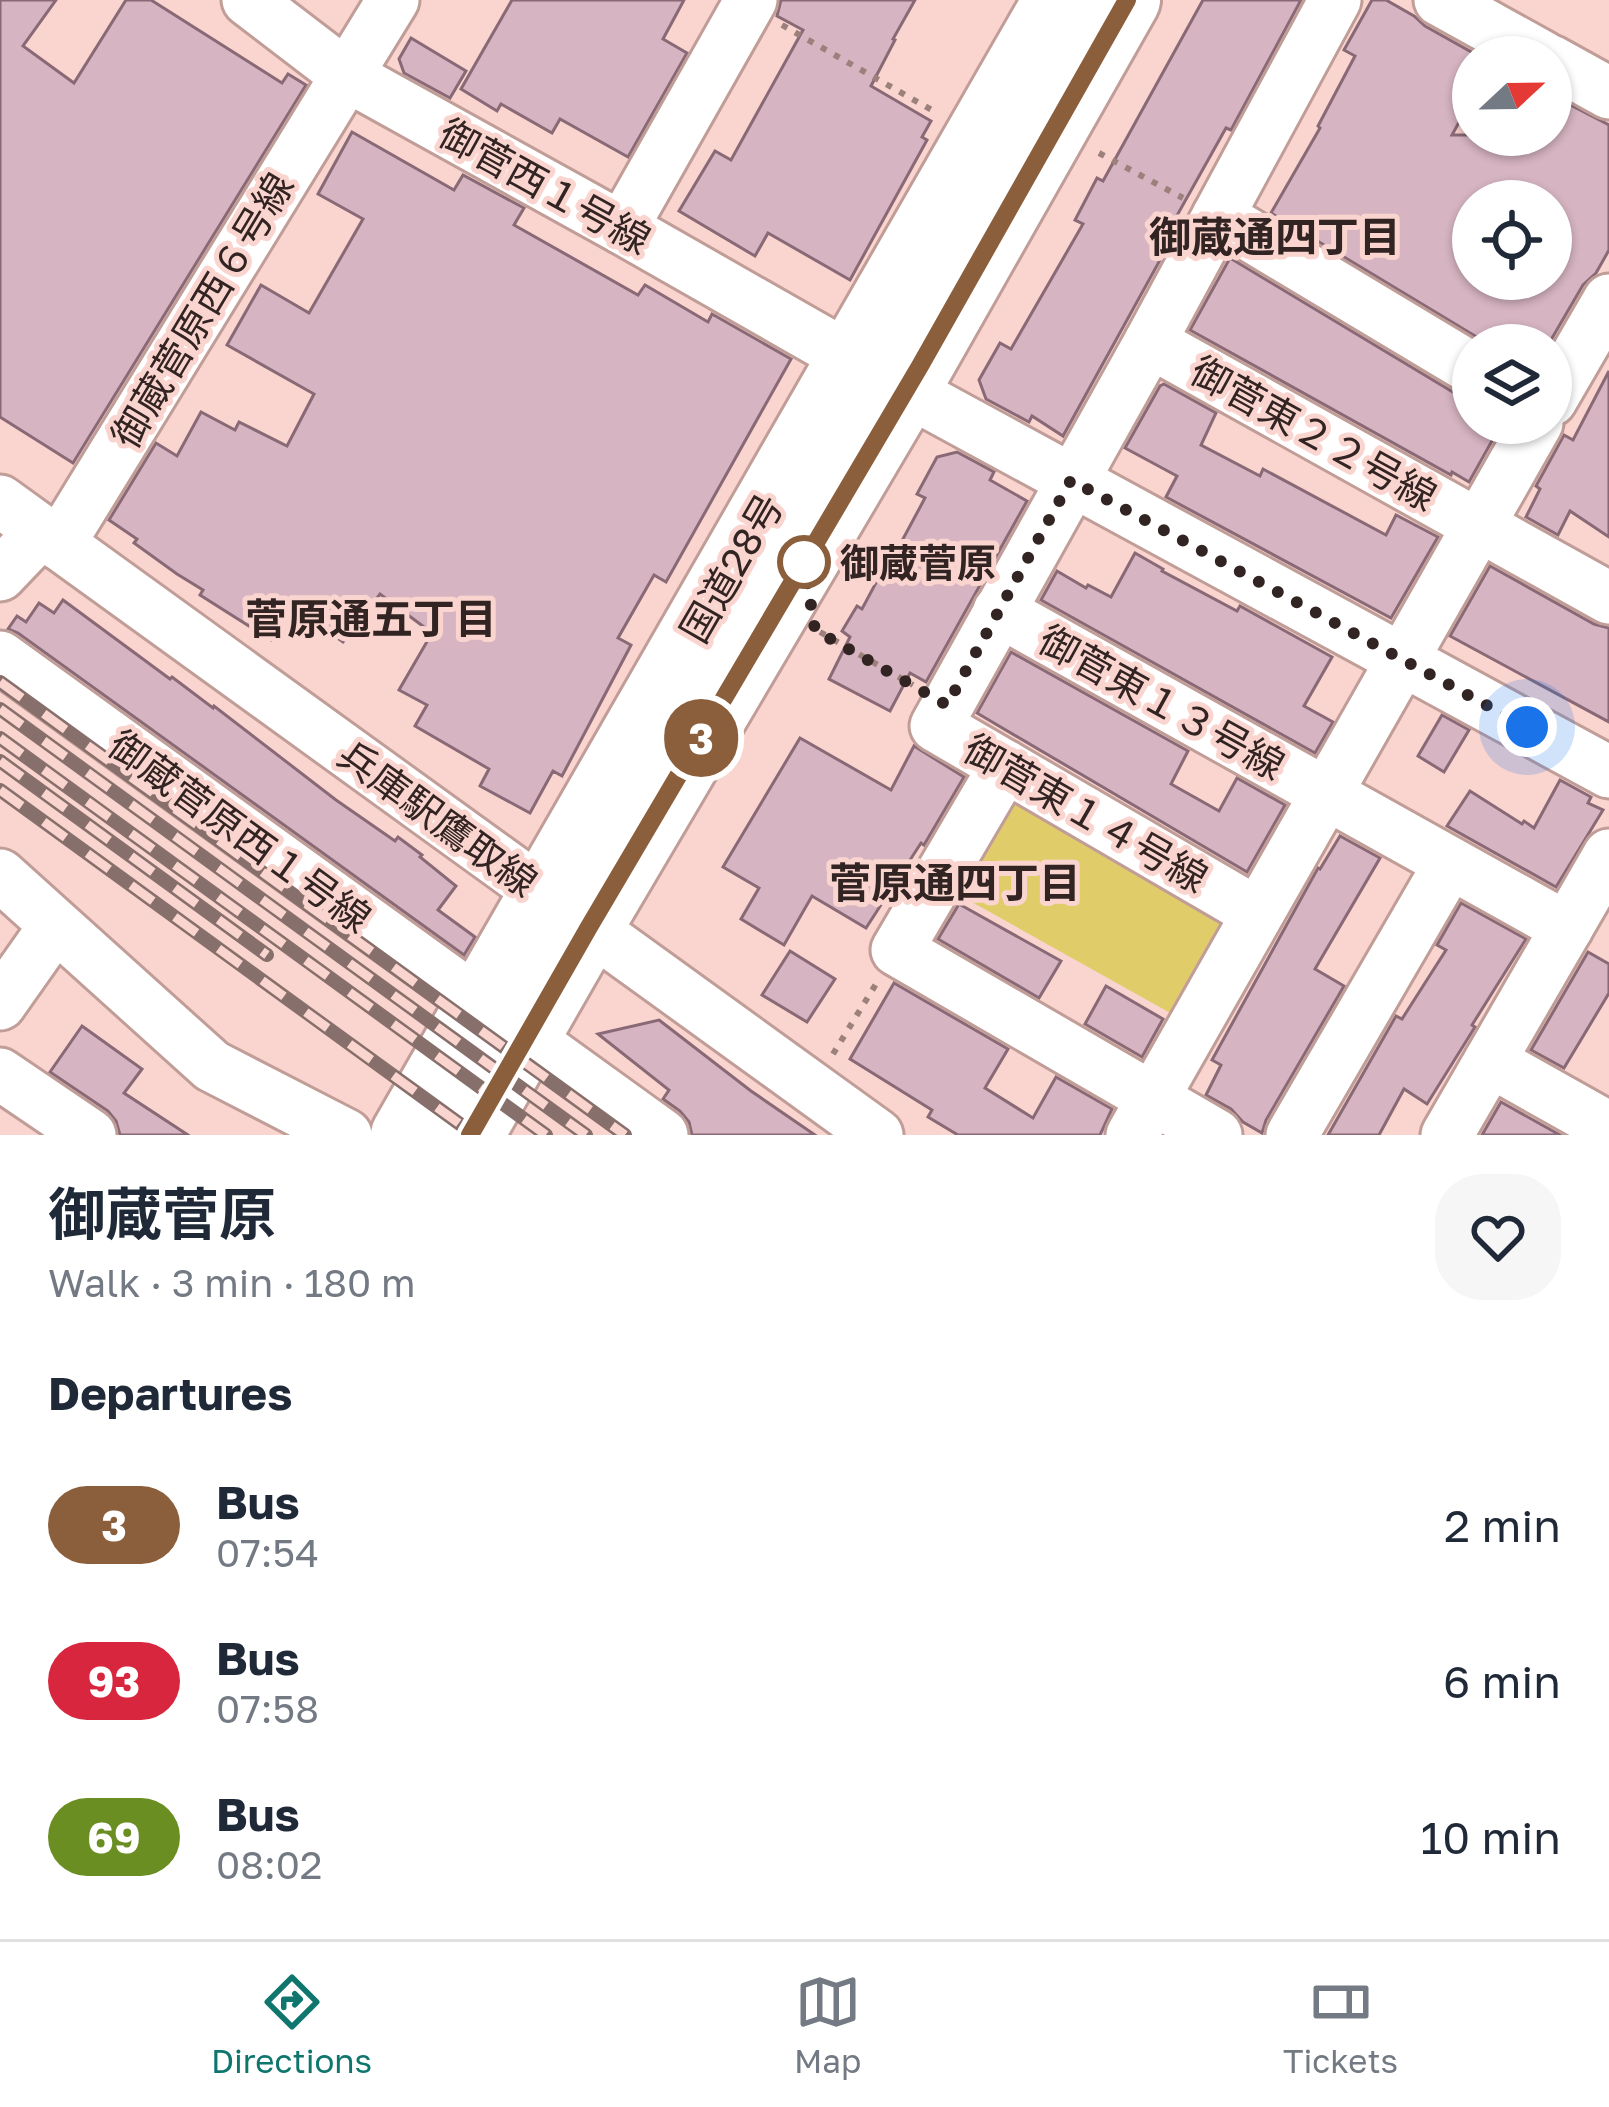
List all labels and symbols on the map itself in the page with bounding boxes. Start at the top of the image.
north arrow [1452,36,1572,156]
street label: 御菅西１号線 [431,109,659,263]
street label: 御蔵菅原西６号線 [102,164,302,456]
district label: 御蔵通四丁目 [1149,211,1401,261]
street label: 御菅東２２号線 [1183,346,1445,520]
street label: 国道28号 [670,485,792,651]
marker: 御蔵菅原 [779,537,829,587]
place label: 御蔵菅原 [840,539,996,586]
district label: 菅原通五丁目 [245,593,497,643]
street label: 御菅東１３号線 [1031,615,1293,789]
your location [1497,697,1557,757]
line badge: 3 [662,699,740,777]
street label: 御蔵菅原西１号線 [100,720,380,942]
street label: 御菅東１４号線 [956,724,1216,902]
street label: 兵庫駅鷹取線 [330,730,546,906]
district label: 菅原通四丁目 [829,857,1081,907]

